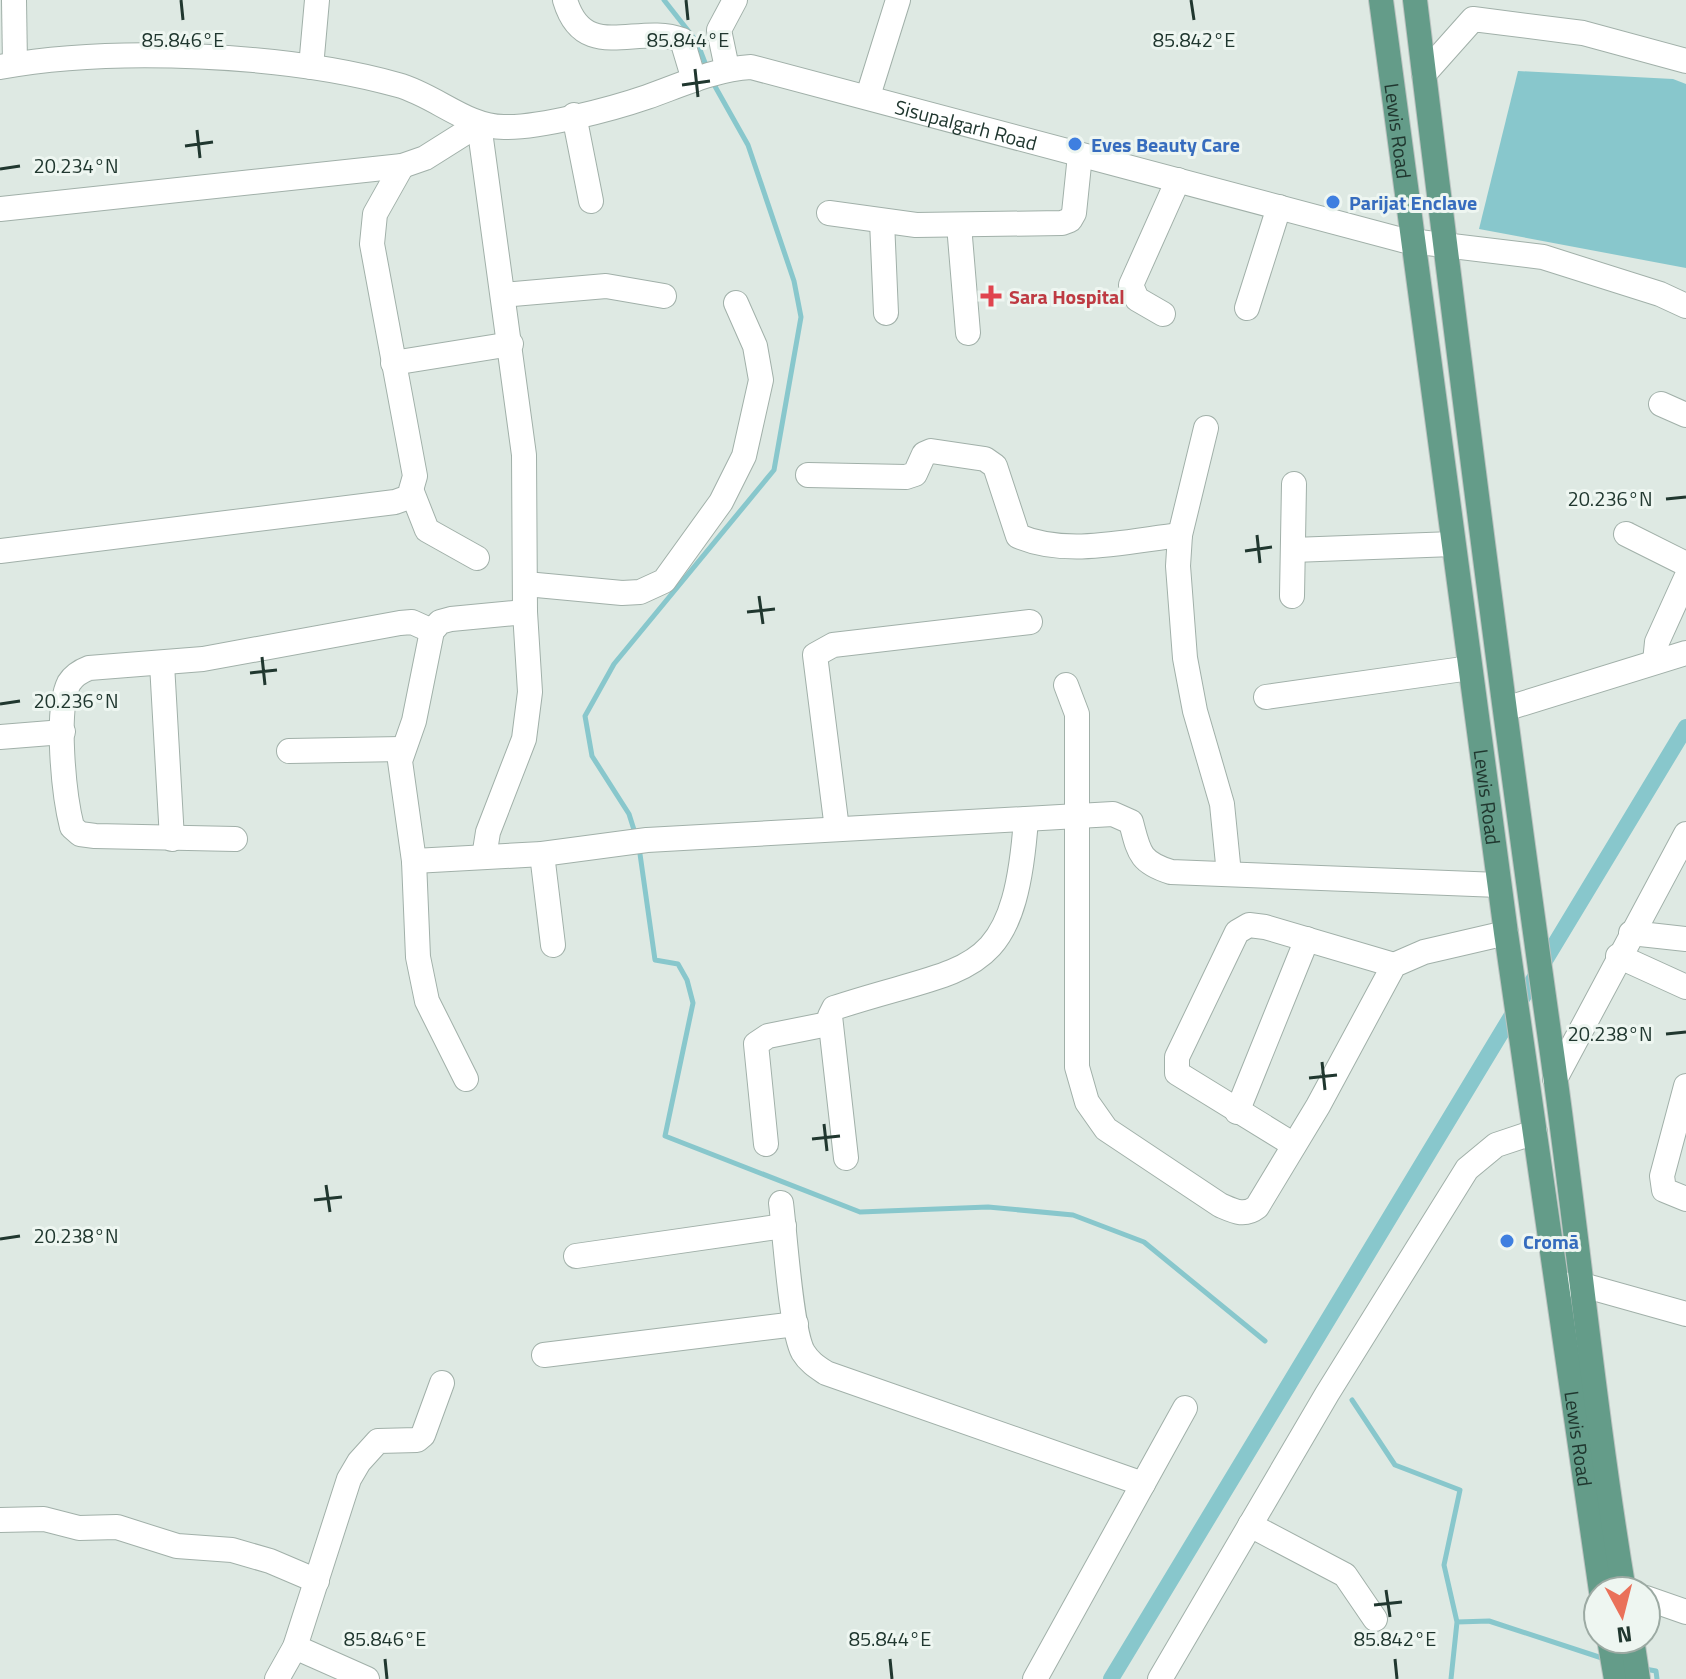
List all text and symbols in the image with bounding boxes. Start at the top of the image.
text: 85.846°E [142,24,224,55]
text: 85.844°E [647,24,729,55]
text: 85.842°E [1153,24,1235,55]
street label: Lewis Road [1377,81,1420,181]
street label: Sisupalgarh Road [892,90,1041,158]
place label: Eves Beauty Care [1091,129,1240,160]
marker: Eves Beauty Care [1066,135,1084,153]
text: 20.234°N [33,150,119,181]
place label: Parijat Enclave [1349,187,1477,218]
marker: Parijat Enclave [1324,193,1342,211]
place label: Sara Hospital [1009,281,1125,312]
marker: Sara Hospital [980,285,1002,307]
text: 20.236°N [1567,483,1653,514]
text: 20.236°N [33,685,119,716]
street label: Lewis Road [1466,747,1510,847]
text: 20.238°N [1567,1018,1653,1049]
text: 20.238°N [33,1220,119,1251]
place label: Cromā [1523,1226,1579,1257]
marker: Cromā [1498,1232,1516,1250]
street label: Lewis Road [1557,1389,1601,1488]
north arrow [1582,1575,1662,1655]
text: N [1615,1617,1634,1653]
text: 85.846°E [344,1623,426,1654]
text: 85.844°E [849,1623,931,1654]
text: 85.842°E [1354,1623,1436,1654]

